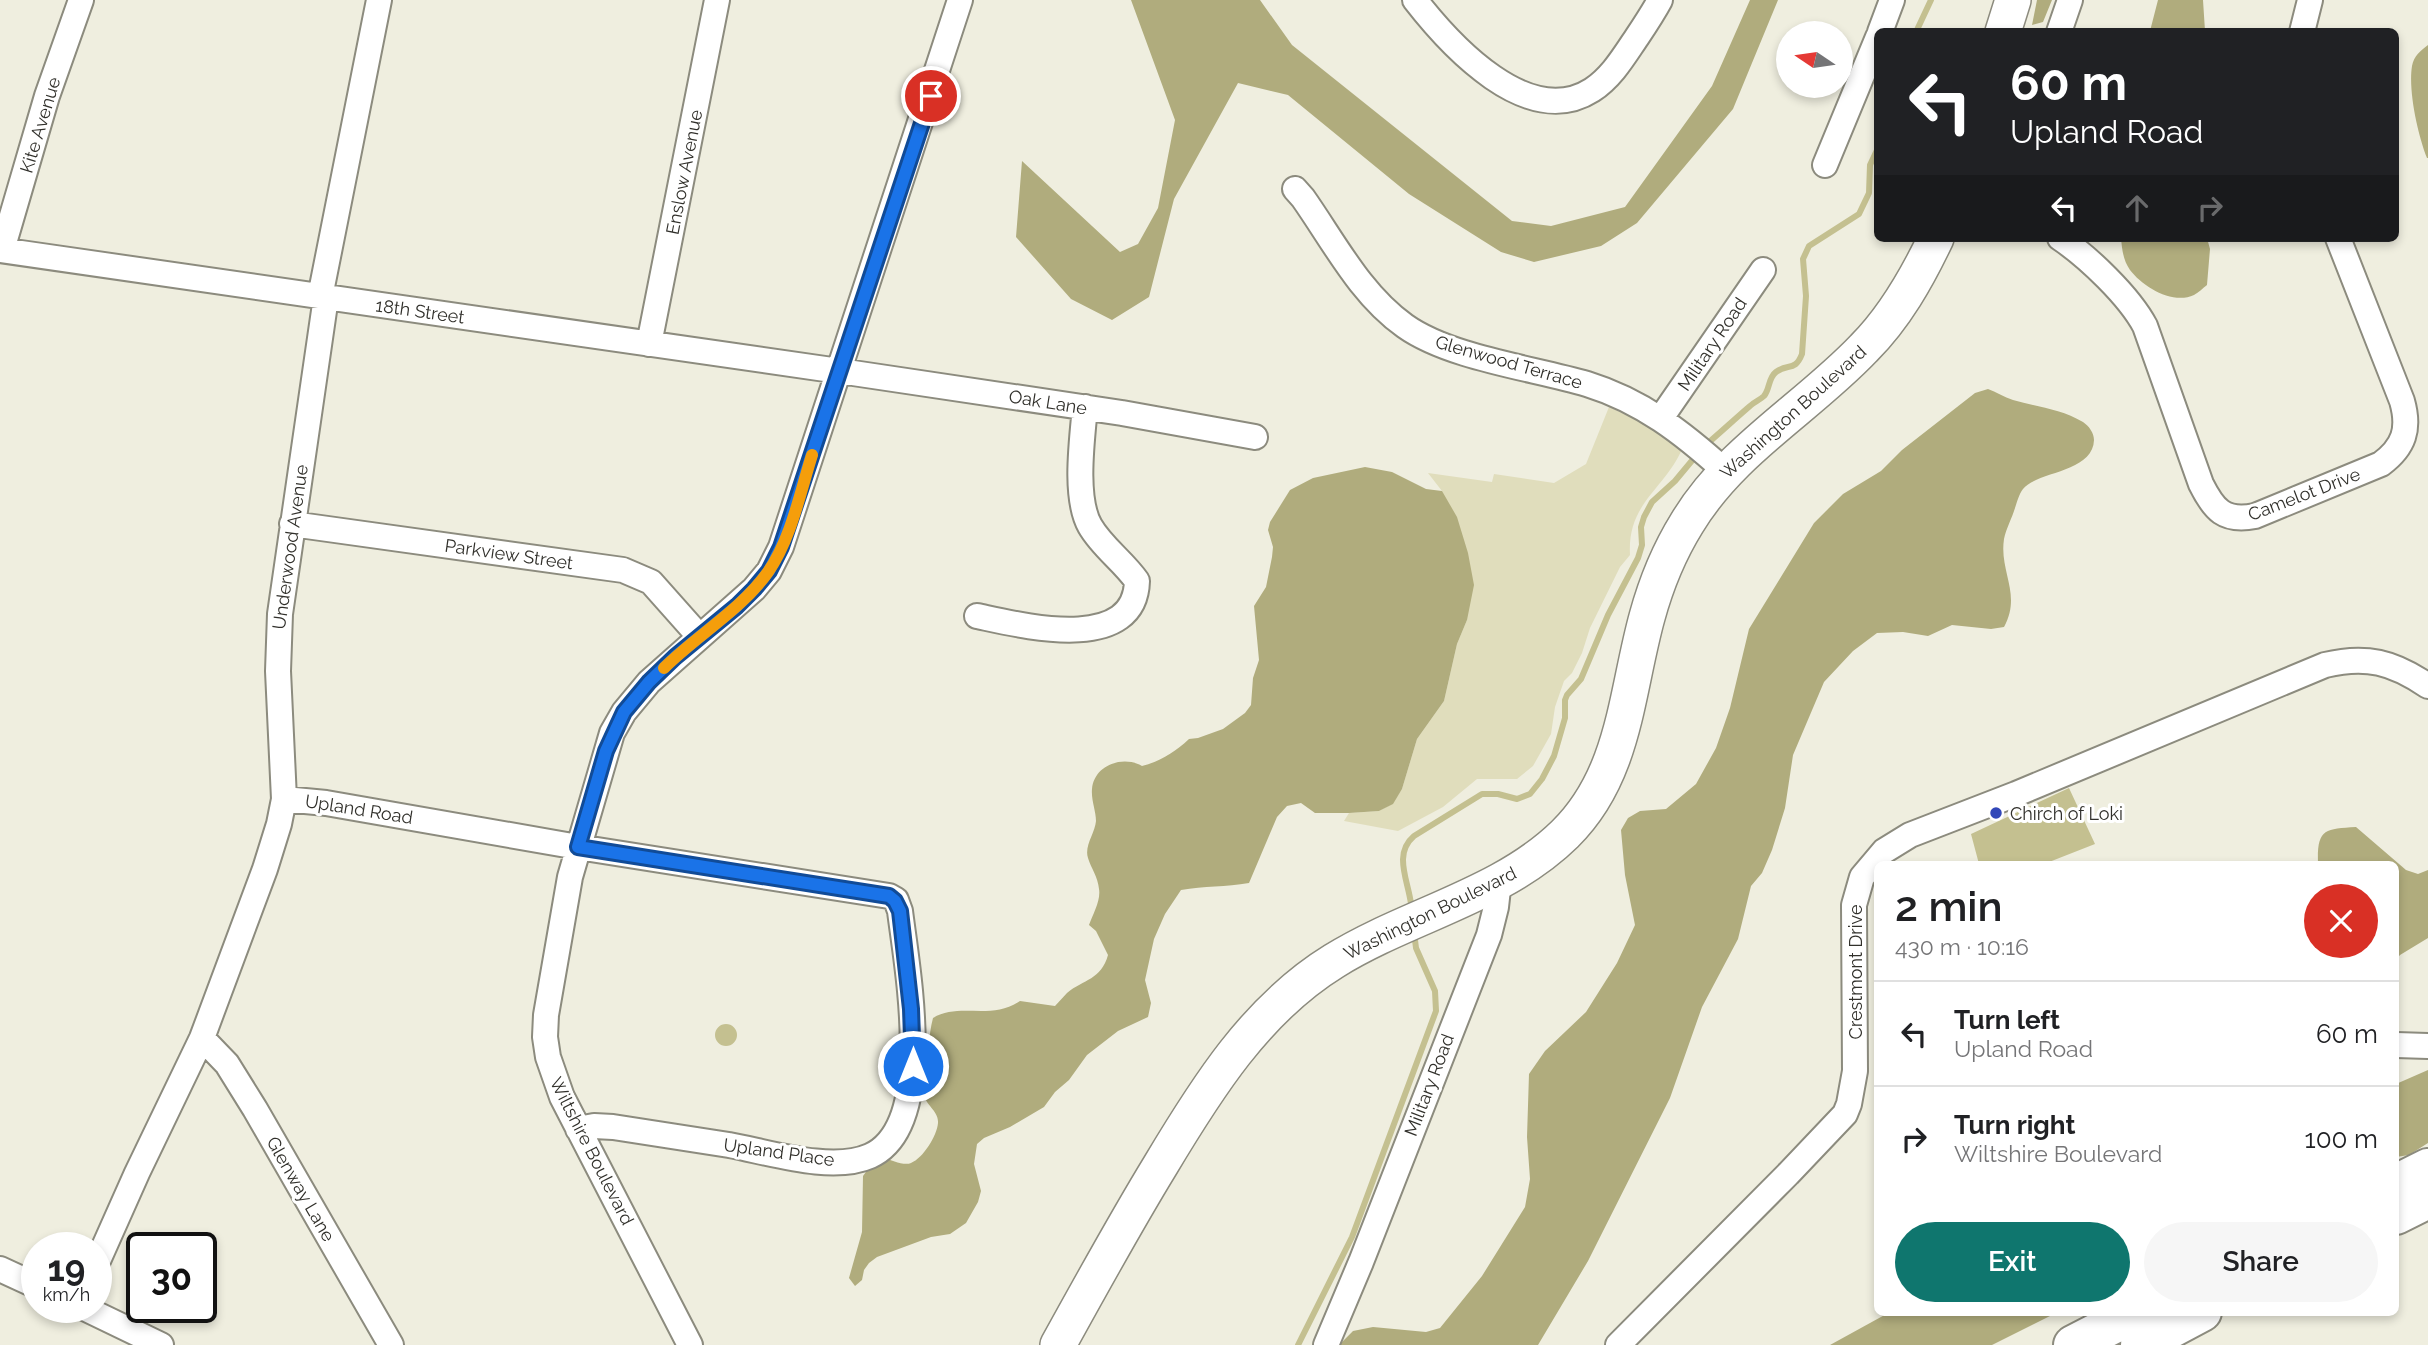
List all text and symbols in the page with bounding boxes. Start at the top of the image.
north arrow [1776,21,1853,98]
map controls [1776,21,1853,98]
text: 60 m [2010,54,2127,111]
icon: left [1895,56,1986,147]
pin [901,66,961,126]
street label: Kite Avenue [15,74,65,175]
icon: arrive [912,77,950,115]
street label: Enslow Avenue [662,107,706,236]
text: Upland Road [2010,113,2203,150]
icon: left [2045,189,2083,227]
icon: ahead [2118,189,2156,227]
icon: right [2191,189,2229,227]
street label: Military Road [1673,293,1751,395]
street label: 18th Street [374,294,466,328]
street label: Glenwood Terrace [1433,331,1585,393]
street label: Washington Boulevard [1716,341,1870,483]
street label: Oak Lane [1007,385,1089,419]
street label: Underwood Avenue [268,463,312,631]
street label: Camelot Drive [2245,463,2363,525]
street label: Parkview Street [444,535,574,573]
street label: Upland Road [304,790,414,828]
place label: Chirch of Loki [2010,803,2123,824]
marker: Chirch of Loki [1988,805,2004,821]
street label: Washington Boulevard [1340,862,1520,964]
text: 2 min [1895,882,2003,931]
button: close [2304,884,2378,958]
street label: Crestmont Drive [1845,904,1866,1039]
text: 430 m · 10:16 [1895,933,2029,960]
text: Turn left [1954,1005,2060,1035]
icon: left [1895,1015,1933,1053]
text: 60 m [2316,1019,2378,1049]
position arrow [876,1029,950,1103]
street label: Military Road [1400,1031,1458,1139]
text: Upland Road [1954,1035,2093,1062]
street label: Wiltshire Boulevard [546,1074,638,1228]
text: Turn right [1954,1110,2075,1140]
icon: right [1895,1120,1933,1158]
text: 100 m [2305,1124,2378,1154]
street label: Glenway Lane [262,1133,340,1246]
street label: Upland Place [722,1134,836,1170]
text: Wiltshire Boulevard [1954,1140,2162,1167]
button: Exit [1895,1222,2130,1302]
button: Share [2144,1222,2378,1302]
speed limit sign: 30 [126,1232,217,1323]
text: 19 [48,1248,85,1289]
text: km/h [43,1284,90,1305]

